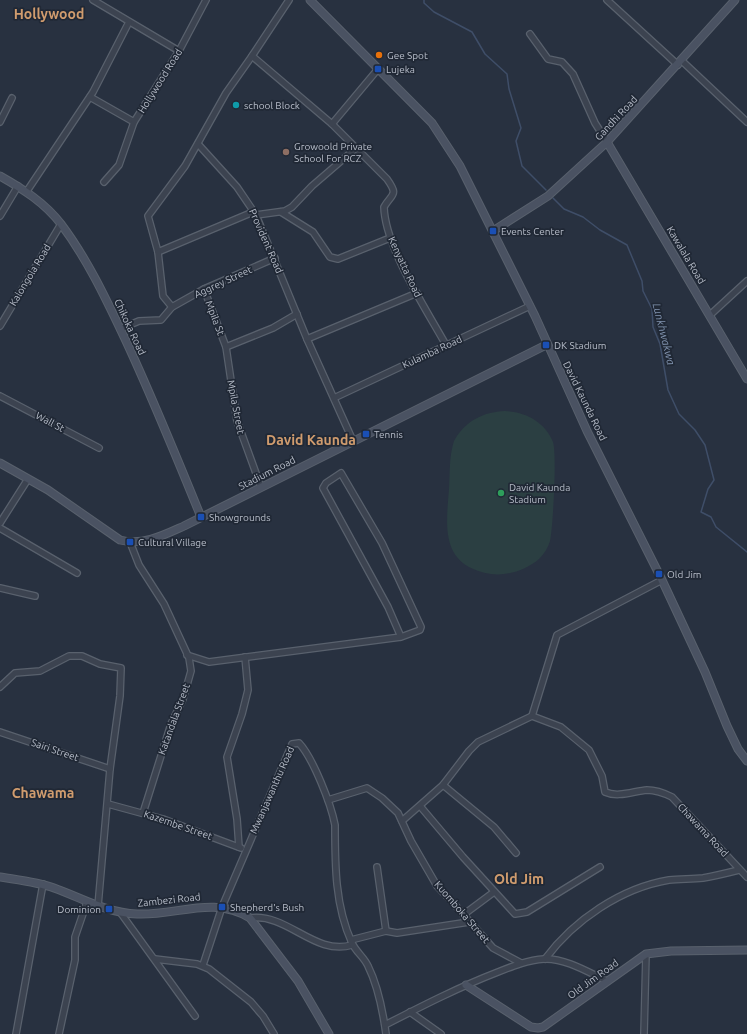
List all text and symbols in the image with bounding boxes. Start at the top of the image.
district label: Hollywood [14,6,84,22]
street label: Hollywood Road [136,47,184,115]
marker: Gee Spot [374,50,384,60]
place label: Gee Spot [387,50,428,61]
marker: Lujeka [373,64,383,74]
place label: Lujeka [386,64,415,75]
street label: Gandhi Road [593,93,639,143]
marker: school Block [231,100,241,110]
place label: school Block [244,100,300,111]
place label: Growoold Private School For RCZ [294,141,372,164]
marker: Growoold Private School For RCZ [281,147,291,157]
street label: Provident Road [247,207,285,275]
street label: Kawalala Road [665,224,708,286]
marker: Events Center [488,226,498,236]
place label: Events Center [501,226,564,237]
street label: Kenyatta Road [386,235,424,299]
street label: Kalongola Road [7,242,53,308]
street label: Aggrey Street [192,264,254,300]
street label: Chikoka Road [112,297,148,357]
street label: Mpila St [203,299,227,337]
water label: Lunkhwakwa [650,302,678,366]
street label: Kulamba Road [400,333,464,371]
marker: DK Stadium [541,340,551,350]
place label: DK Stadium [554,340,606,351]
street label: David Kaunda Road [561,360,609,442]
street label: Mpila Street [225,379,247,435]
street label: Wall St [34,410,66,434]
marker: Tennis [361,429,371,439]
place label: Tennis [374,429,403,440]
district label: David Kaunda [266,432,356,448]
street label: Stadium Road [237,454,297,492]
place label: David Kaunda Stadium [509,482,570,505]
marker: David Kaunda Stadium [496,488,506,498]
marker: Showgrounds [196,512,206,522]
place label: Showgrounds [209,512,271,523]
marker: Cultural Village [125,537,135,547]
place label: Cultural Village [138,537,207,548]
marker: Old Jim [654,569,664,579]
place label: Old Jim [667,569,702,580]
street label: Katandala Street [156,682,192,756]
street label: Sairi Street [30,737,80,763]
street label: Mwanjawanthu Road [248,745,296,835]
district label: Chawama [12,785,74,801]
street label: Chawama Road [675,801,731,859]
street label: Kazembe Street [142,808,214,842]
district label: Old Jim [494,871,544,887]
street label: Kuomboka Street [432,879,492,945]
street label: Zambezi Road [137,891,201,909]
marker: Shepherd's Bush [217,902,227,912]
place label: Shepherd's Bush [230,902,304,913]
place label: Dominion [57,904,101,915]
marker: Dominion [104,904,114,914]
street label: Old Jim Road [566,957,621,1001]

